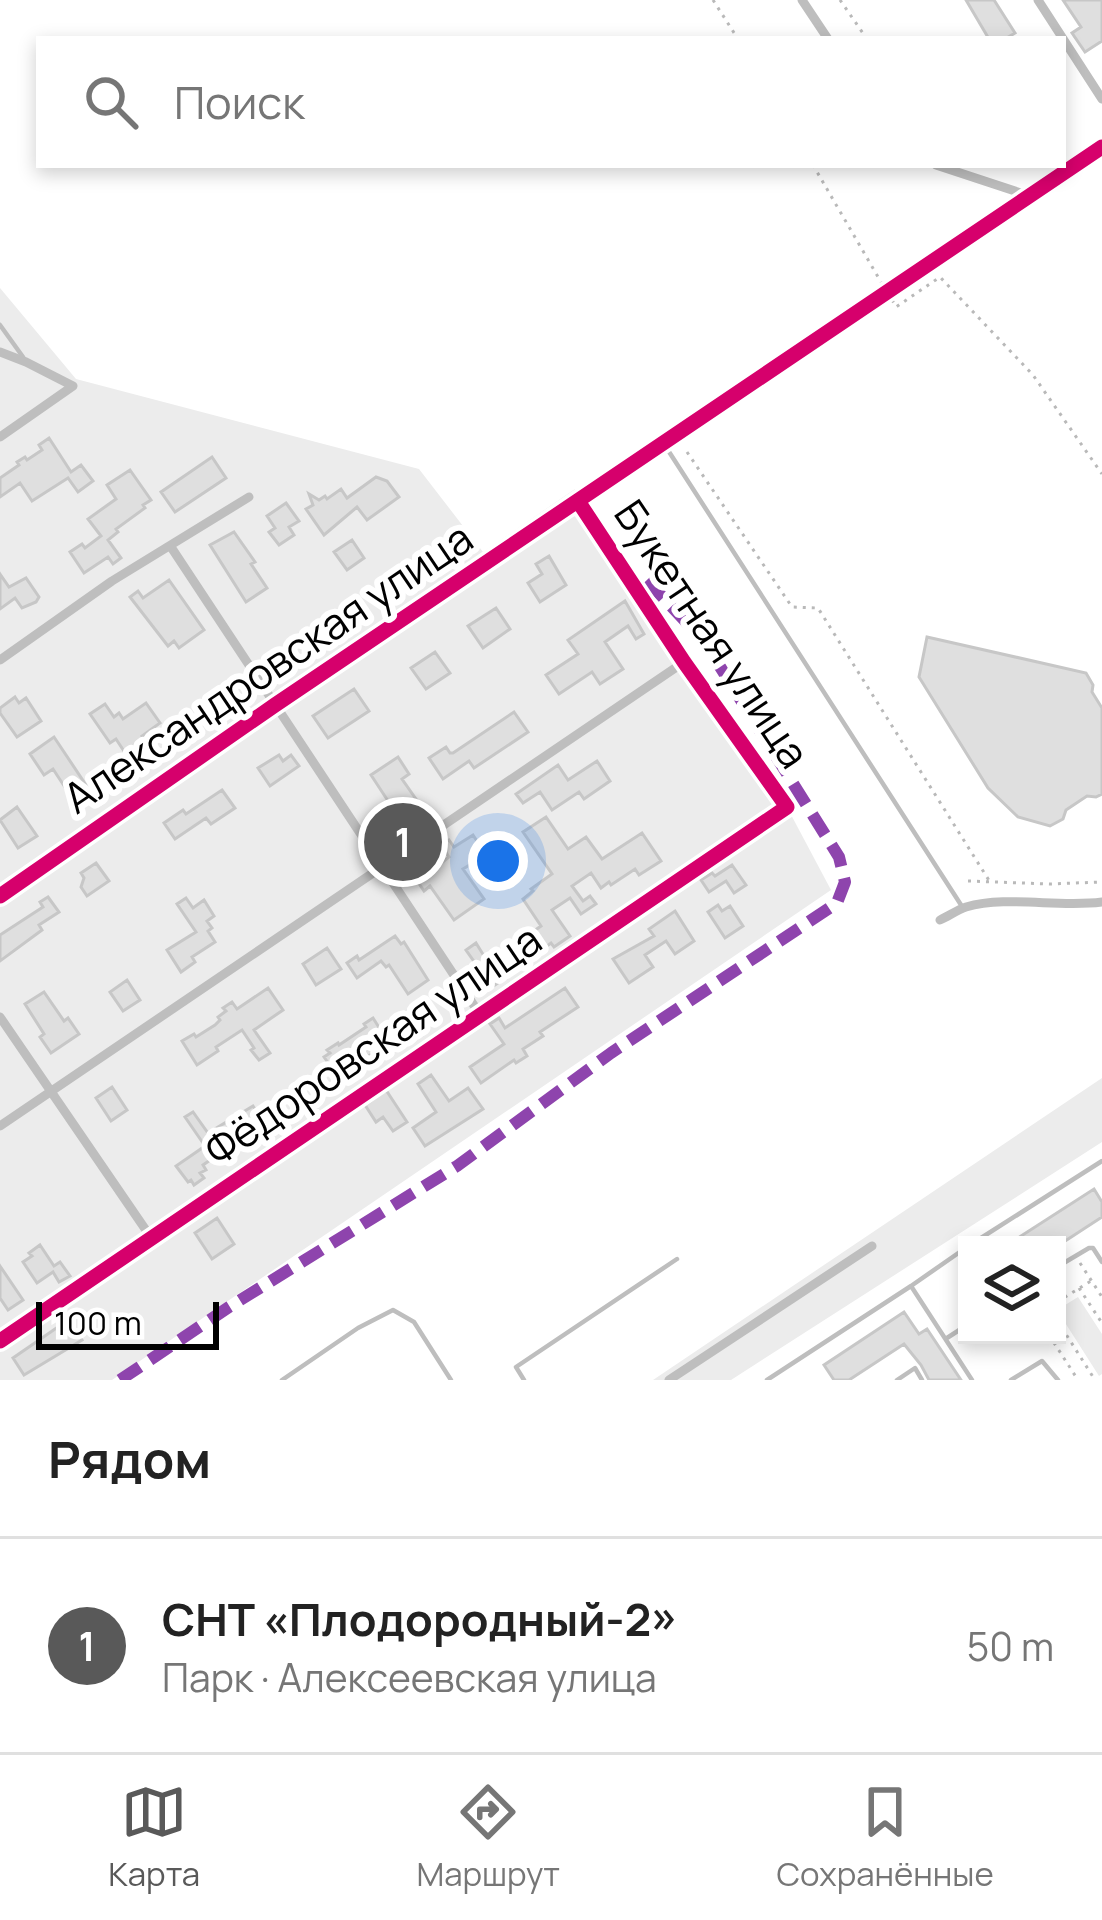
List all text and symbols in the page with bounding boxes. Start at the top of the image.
search box [36,36,1066,168]
icon: search [78,69,144,135]
text: Поиск [174,71,305,133]
street label: Букетная улица [602,488,824,779]
street label: Александровская улица [51,508,483,826]
pin: 1 [364,797,442,887]
your location [468,831,528,891]
street label: Фёдоровская улица [193,910,552,1178]
map controls [958,1236,1066,1344]
button: layers [958,1236,1066,1344]
scale bar [36,1296,219,1349]
text: 100 m [54,1300,142,1345]
text: Рядом [48,1424,211,1493]
text: СНТ «Плодородный-2» [162,1588,678,1650]
text: 1 [78,1619,96,1673]
text: 50 m [967,1619,1054,1673]
text: Парк · Алексеевская улица [162,1650,657,1704]
tab: Карта [108,1779,200,1896]
tab: Маршрут [416,1779,560,1896]
tab: Сохранённые [777,1779,994,1896]

